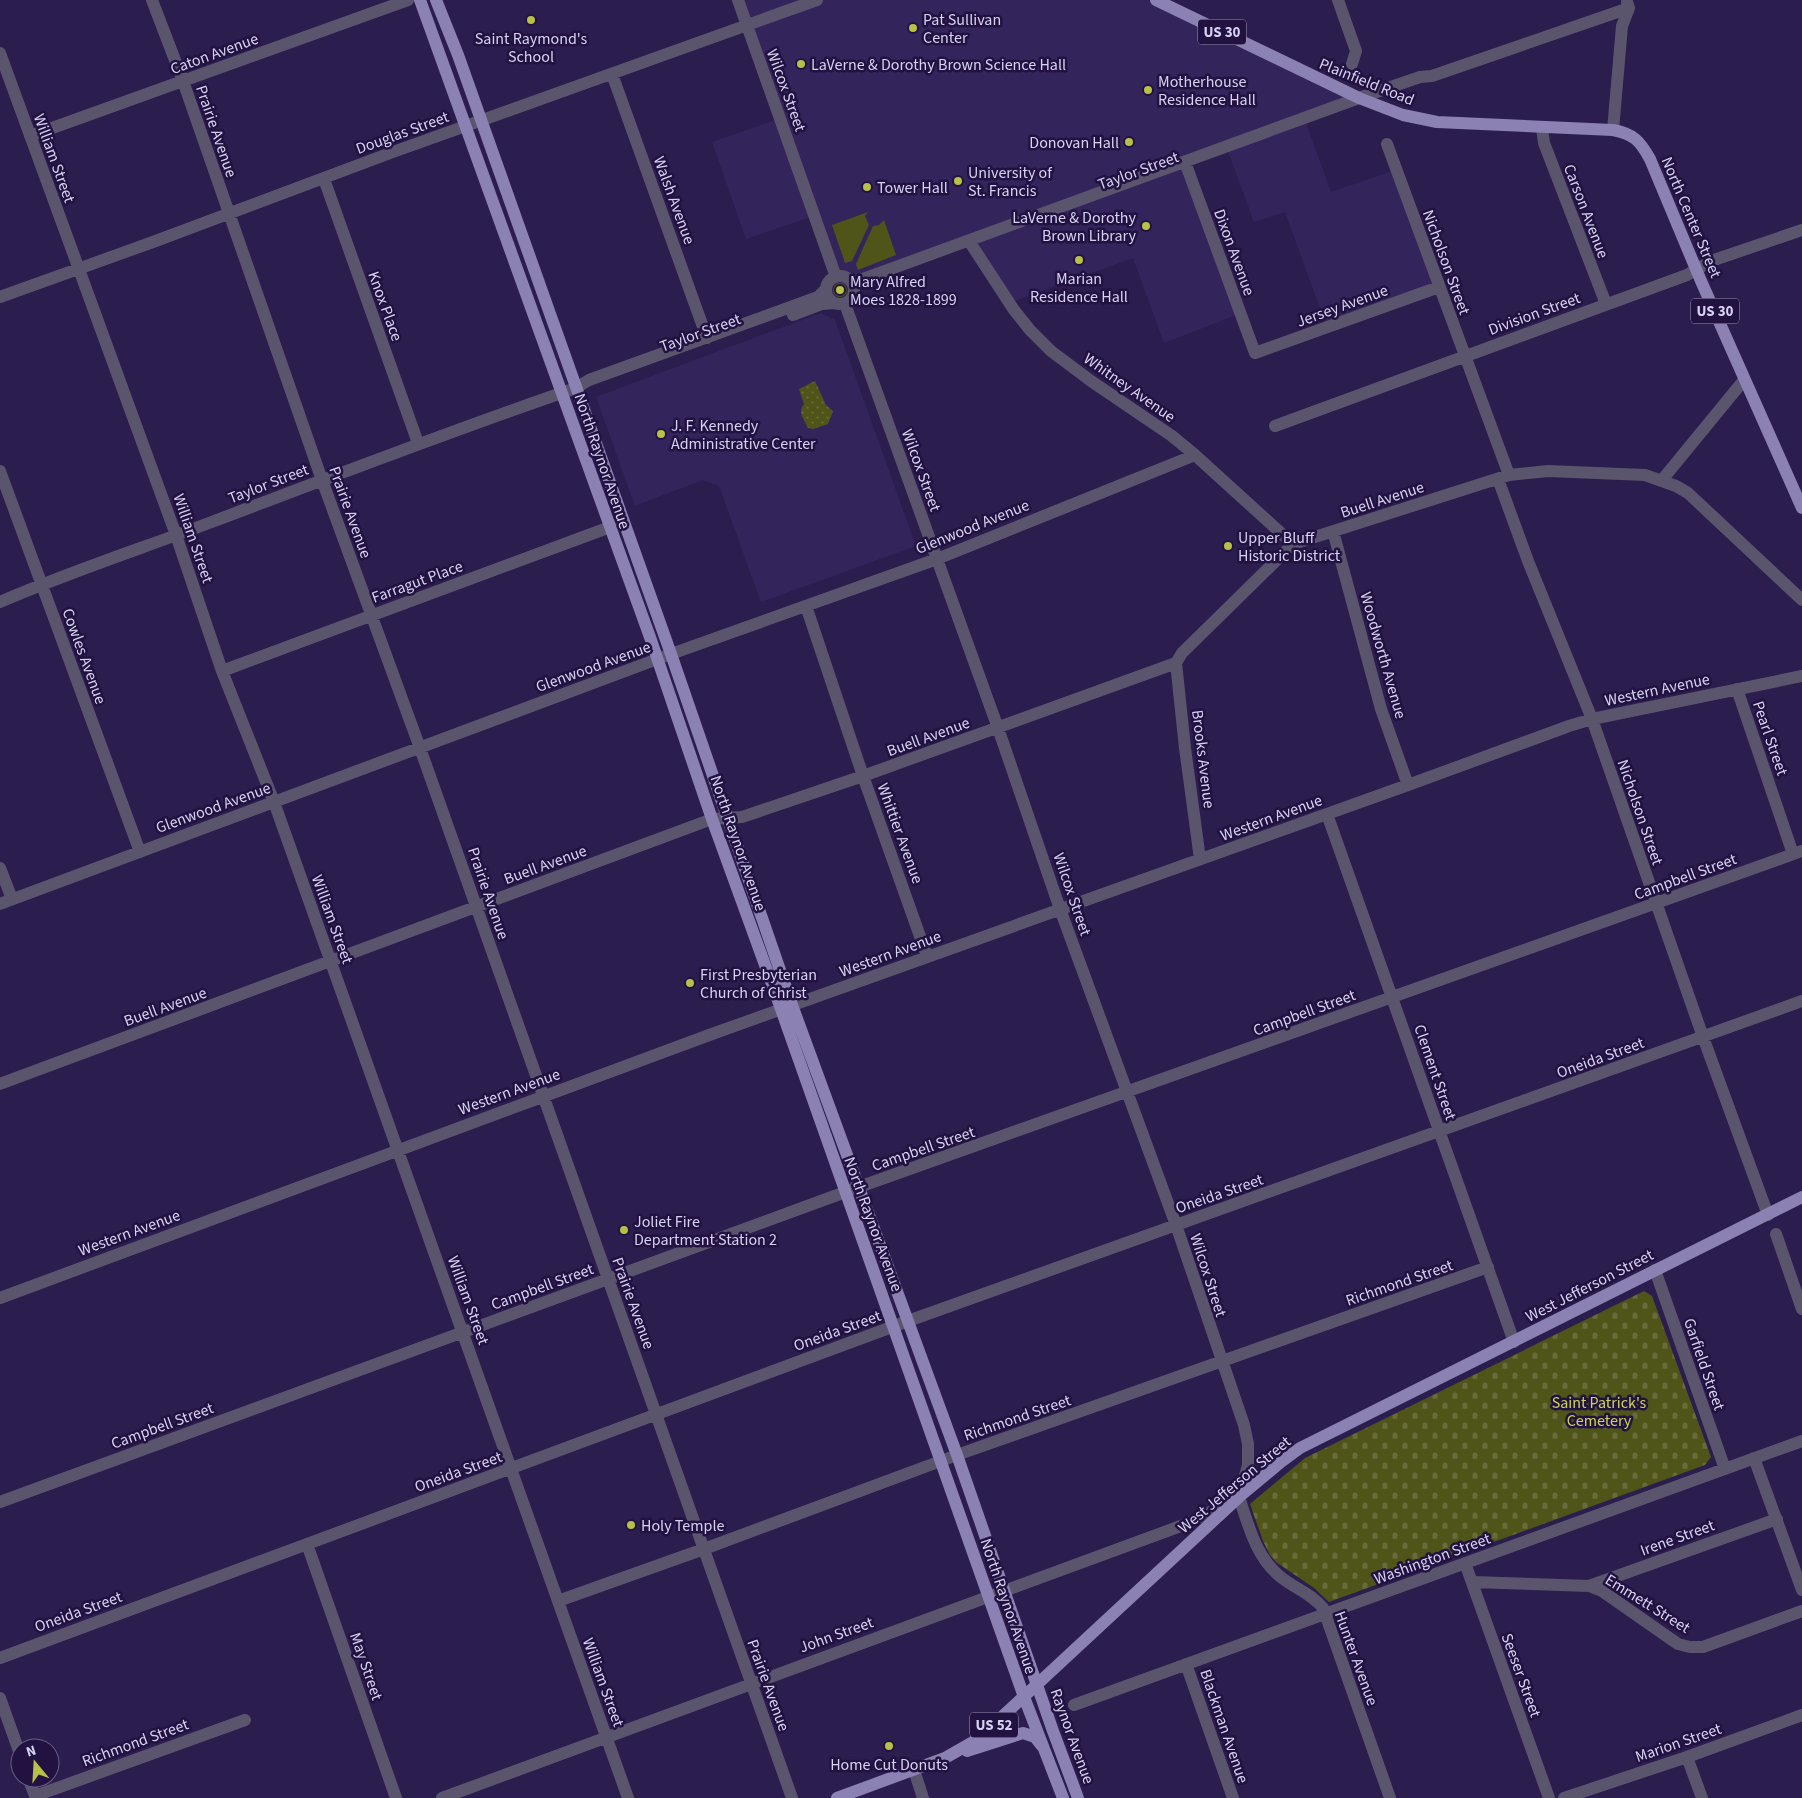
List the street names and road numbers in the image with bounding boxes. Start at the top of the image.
road number: US 30 [1198,20,1246,44]
street label: Caton Avenue [167,28,261,80]
street label: Wilcox Street [761,46,811,135]
street label: Plainfield Road [1316,53,1418,111]
street label: Prairie Avenue [190,82,242,180]
street label: Douglas Street [353,106,452,160]
street label: William Street [28,111,81,206]
street label: Taylor Street [1095,146,1182,196]
street label: Walsh Avenue [648,153,700,248]
street label: North Center Street [1656,153,1727,282]
street label: Carson Avenue [1558,161,1614,262]
street label: Dixon Avenue [1208,206,1260,299]
street label: Nicholson Street [1417,207,1475,319]
street label: Knox Place [362,268,408,344]
street label: Jersey Avenue [1294,279,1391,333]
street label: Division Street [1485,287,1584,341]
road number: US 30 [1691,298,1739,324]
street label: Taylor Street [657,308,744,358]
street label: Whitney Avenue [1079,348,1180,428]
street label: North Raynor Avenue [569,391,636,532]
street label: Wilcox Street [896,426,946,515]
street label: Taylor Street [225,458,312,509]
street label: Prairie Avenue [323,463,377,561]
street label: Buell Avenue [1338,476,1427,524]
street label: William Street [167,491,219,587]
street label: Glenwood Avenue [912,494,1033,560]
street label: Farragut Place [369,555,466,609]
street label: Woodworth Avenue [1354,589,1412,721]
street label: Cowles Avenue [57,605,112,707]
street label: Glenwood Avenue [533,636,654,698]
street label: Western Avenue [1603,668,1712,712]
street label: Pearl Street [1747,698,1793,779]
street label: Brooks Avenue [1186,709,1220,810]
street label: Buell Avenue [884,712,973,762]
street label: Nicholson Street [1612,757,1669,869]
street label: North Raynor Avenue [705,773,772,914]
street label: Glenwood Avenue [153,777,274,839]
street label: Whittier Avenue [872,780,928,887]
street label: Western Avenue [1217,789,1325,847]
street label: Buell Avenue [501,840,590,890]
street label: Prairie Avenue [462,844,514,942]
street label: Campbell Street [1631,848,1740,906]
street label: Wilcox Street [1048,850,1097,939]
street label: William Street [306,872,359,967]
street label: Western Avenue [836,925,944,983]
street label: Buell Avenue [121,982,210,1032]
street label: Campbell Street [1250,984,1359,1042]
street label: Clement Street [1408,1022,1462,1124]
street label: Oneida Street [1554,1032,1648,1084]
street label: Western Avenue [455,1063,563,1121]
street label: Campbell Street [869,1121,978,1177]
street label: North Raynor Avenue [838,1154,908,1295]
street label: Oneida Street [1172,1168,1267,1219]
street label: Western Avenue [75,1204,183,1262]
street label: Wilcox Street [1184,1231,1232,1320]
street label: West Jefferson Street [1522,1244,1658,1328]
street label: William Street [442,1253,495,1348]
street label: Prairie Avenue [606,1254,660,1352]
street label: Richmond Street [1343,1254,1456,1312]
street label: Campbell Street [488,1258,597,1316]
street label: Oneida Street [791,1305,885,1357]
street label: Garfield Street [1678,1315,1730,1414]
street label: Richmond Street [961,1389,1074,1447]
street label: Campbell Street [108,1397,217,1455]
street label: West Jefferson Street [1174,1431,1296,1539]
street label: Oneida Street [412,1446,506,1498]
street label: Irene Street [1637,1514,1718,1562]
street label: Washington Street [1371,1527,1494,1590]
street label: North Raynor Avenue [975,1536,1042,1677]
street label: Emmett Street [1601,1569,1695,1639]
street label: Oneida Street [32,1586,126,1638]
street label: Hunter Avenue [1329,1608,1383,1709]
street label: John Street [796,1611,877,1658]
street label: May Street [344,1629,388,1704]
street label: Seeser Street [1496,1630,1547,1721]
street label: William Street [577,1635,630,1730]
street label: Prairie Avenue [741,1636,795,1734]
street label: Blackman Avenue [1194,1666,1254,1786]
street label: Raynor Avenue [1045,1686,1100,1787]
road number: US 52 [970,1712,1018,1738]
street label: Richmond Street [79,1713,192,1772]
street label: Marion Street [1632,1718,1725,1768]

